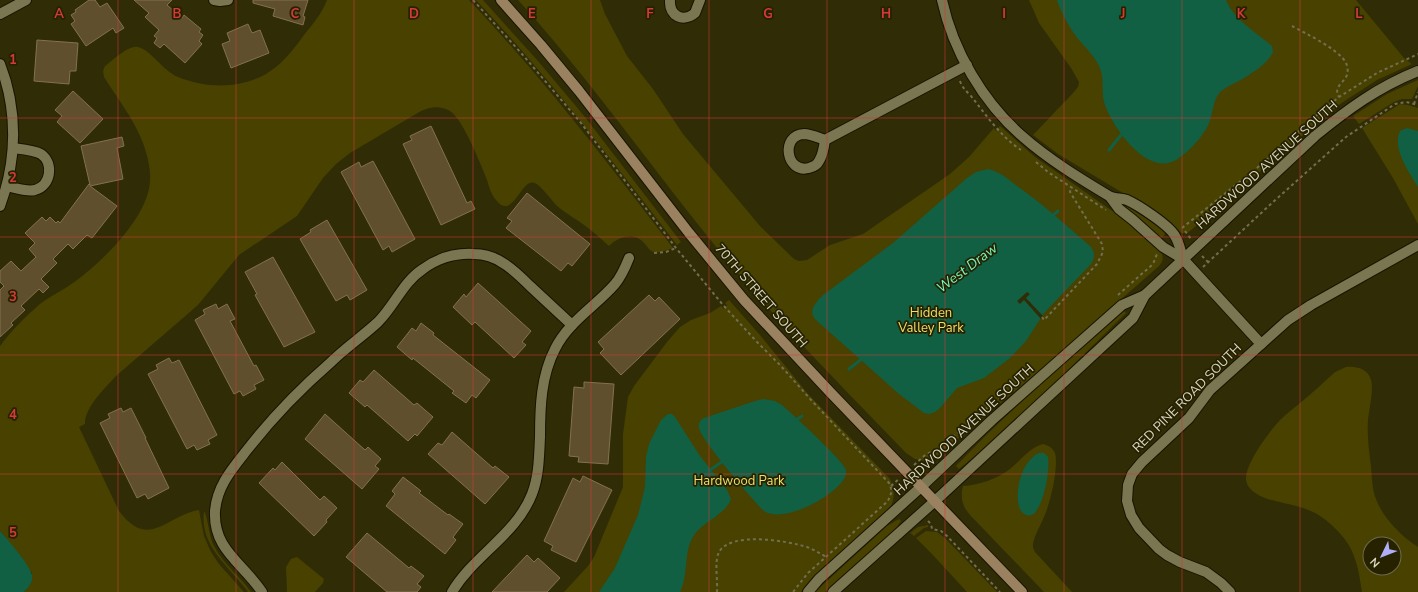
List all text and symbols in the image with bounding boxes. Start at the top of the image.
text: A [54,5,64,23]
text: B [173,5,182,23]
text: C [291,5,300,23]
text: D [409,5,419,23]
text: E [528,5,536,23]
text: F [646,5,654,23]
text: G [763,5,773,23]
text: H [881,5,891,23]
text: I [1002,5,1006,23]
text: J [1120,5,1125,23]
text: K [1237,5,1246,23]
text: L [1355,5,1363,23]
text: 1 [9,51,17,69]
street label: HARDWOOD AVENUE SOUTH [1192,96,1342,234]
text: 2 [9,169,17,187]
water label: West Draw [933,239,1002,297]
street label: 70TH STREET SOUTH [711,240,811,352]
text: 3 [9,288,17,306]
park label: Hidden Valley Park [897,304,964,337]
street label: RED PINE ROAD SOUTH [1129,340,1245,456]
street label: HARDWOOD AVENUE SOUTH [890,360,1038,500]
text: 4 [9,406,17,424]
park label: Hardwood Park [693,472,785,490]
text: 5 [9,524,17,542]
north arrow [1362,536,1402,576]
text: N [1367,554,1383,571]

